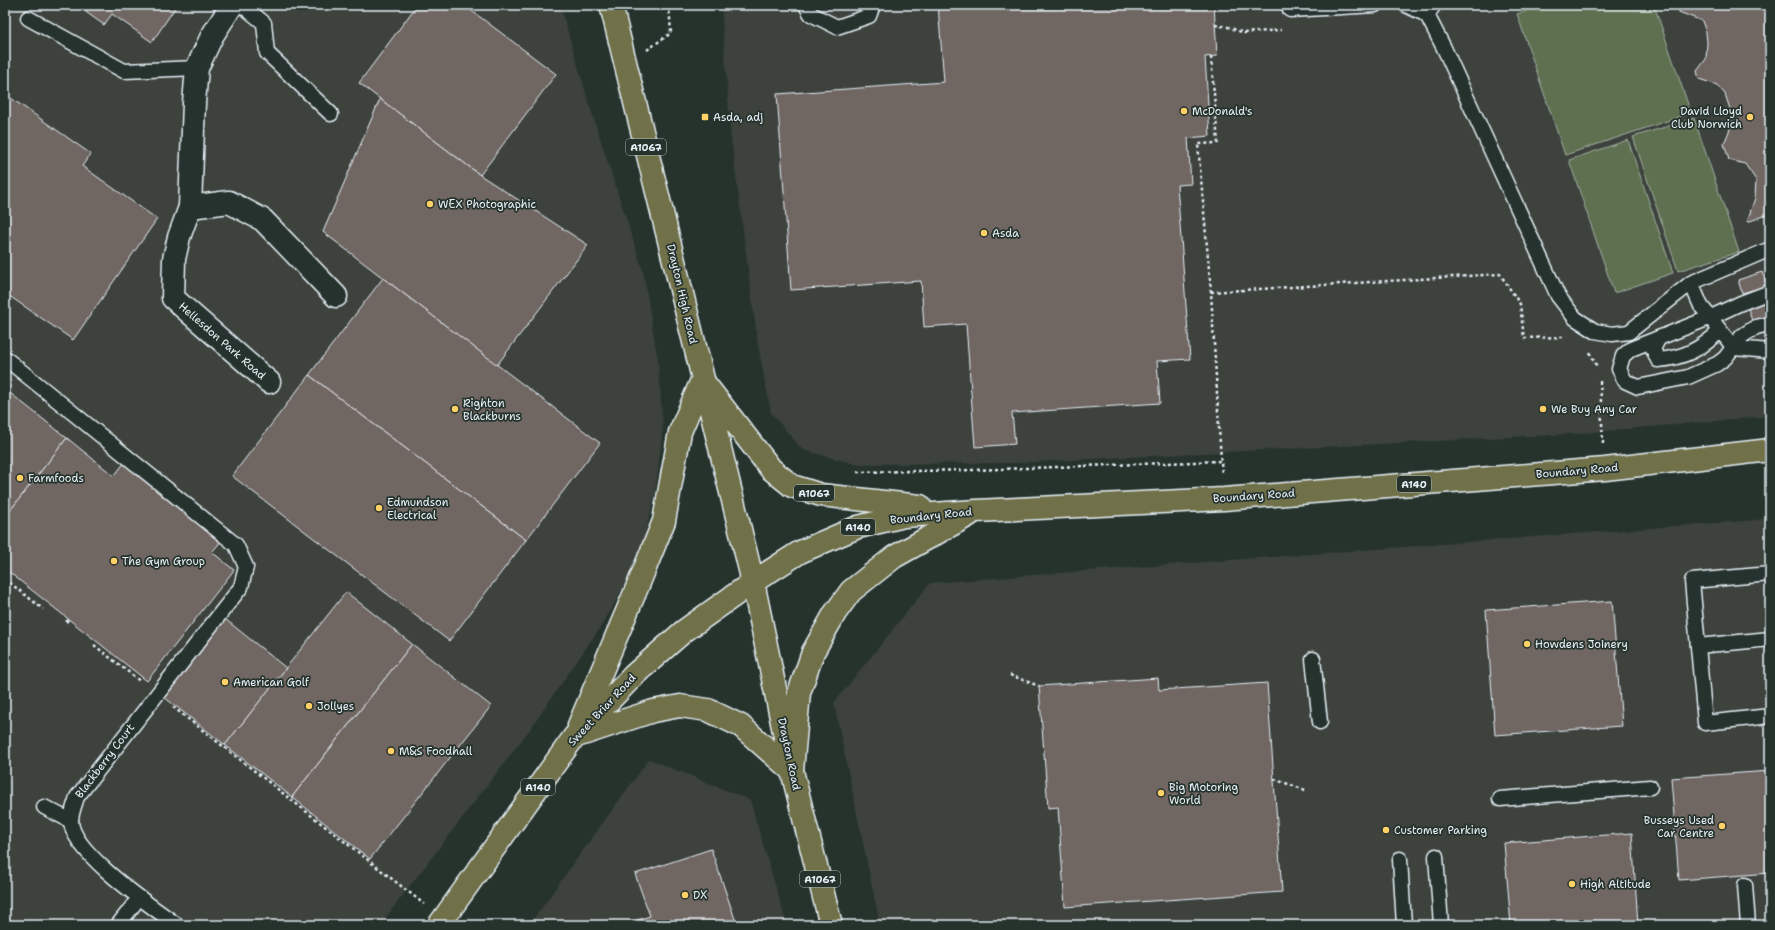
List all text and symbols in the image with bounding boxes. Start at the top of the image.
place label: McDonald's [1192,104,1252,119]
place label: David Lloyd Club Norwich [1671,104,1742,132]
marker: McDonald's [1179,106,1189,116]
place label: Asda, adj [713,110,763,125]
marker: Asda, adj [700,112,710,122]
marker: David Lloyd Club Norwich [1745,112,1755,122]
road number: A1067 [626,139,666,155]
place label: WEX Photographic [438,197,536,212]
marker: WEX Photographic [425,199,435,209]
place label: Asda [992,226,1019,241]
marker: Asda [979,228,989,238]
street label: Drayton High Road [663,243,701,345]
street label: Hellesdon Park Road [175,299,269,383]
place label: Righton Blackburns [463,396,521,424]
place label: We Buy Any Car [1551,402,1637,417]
marker: Righton Blackburns [450,404,460,414]
marker: We Buy Any Car [1538,404,1548,414]
street label: Boundary Road [1535,460,1619,482]
place label: Farmfoods [28,471,84,486]
marker: Farmfoods [15,473,25,483]
road number: A140 [1397,476,1431,492]
road number: A1067 [794,485,834,501]
street label: Boundary Road [1212,486,1296,506]
place label: Edmundson Electrical [387,495,449,523]
marker: Edmundson Electrical [374,503,384,513]
street label: Boundary Road [889,504,973,528]
road number: A140 [841,519,875,535]
place label: The Gym Group [122,554,205,569]
marker: The Gym Group [109,556,119,566]
place label: Howdens Joinery [1535,637,1628,652]
marker: Howdens Joinery [1522,639,1532,649]
street label: Sweet Briar Road [565,671,639,749]
place label: American Golf [233,675,310,690]
marker: American Golf [220,677,230,687]
place label: Jollyes [317,699,354,714]
marker: Jollyes [304,701,314,711]
street label: Drayton Road [774,716,804,792]
street label: Blackberry Court [72,721,138,801]
place label: M&S Foodhall [399,744,473,759]
marker: M&S Foodhall [386,746,396,756]
road number: A140 [521,779,555,795]
place label: Big Motoring World [1169,780,1238,808]
marker: Big Motoring World [1156,788,1166,798]
place label: Busseys Used Car Centre [1644,813,1714,841]
marker: Busseys Used Car Centre [1717,821,1727,831]
place label: Customer Parking [1394,823,1487,838]
marker: Customer Parking [1381,825,1391,835]
road number: A1067 [800,871,840,887]
place label: High Altitude [1580,877,1651,892]
marker: High Altitude [1567,879,1577,889]
place label: DX [693,888,707,903]
marker: DX [680,890,690,900]

